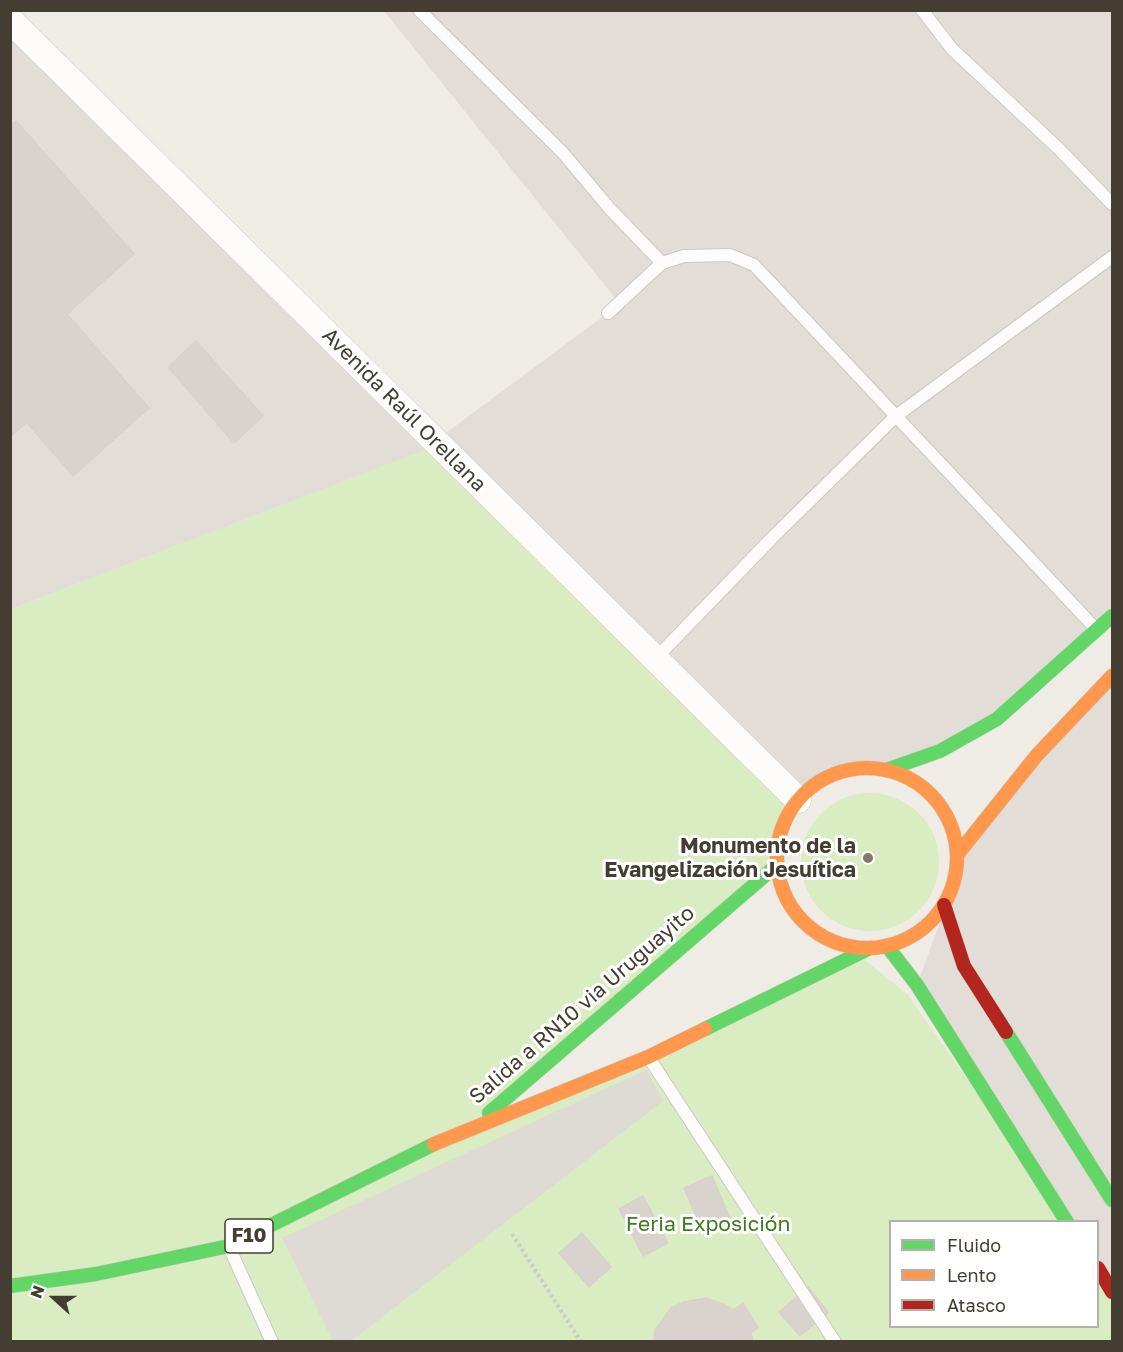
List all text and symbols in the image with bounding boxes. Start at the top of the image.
street label: Avenida Raúl Orellana [317,323,491,497]
place label: Monumento de la Evangelización Jesuítica [604,833,856,883]
marker: Monumento de la Evangelización Jesuítica [861,851,875,865]
street label: Salida a RN10 via Uruguayito [464,900,700,1110]
park label: Feria Exposición [626,1211,790,1237]
road number: F10 [225,1219,273,1253]
legend [889,1220,1099,1328]
text: Fluido [947,1234,1001,1256]
text: Lento [947,1264,996,1286]
north arrow [24,1268,84,1328]
text: N [26,1282,49,1301]
text: Atasco [947,1294,1006,1316]

